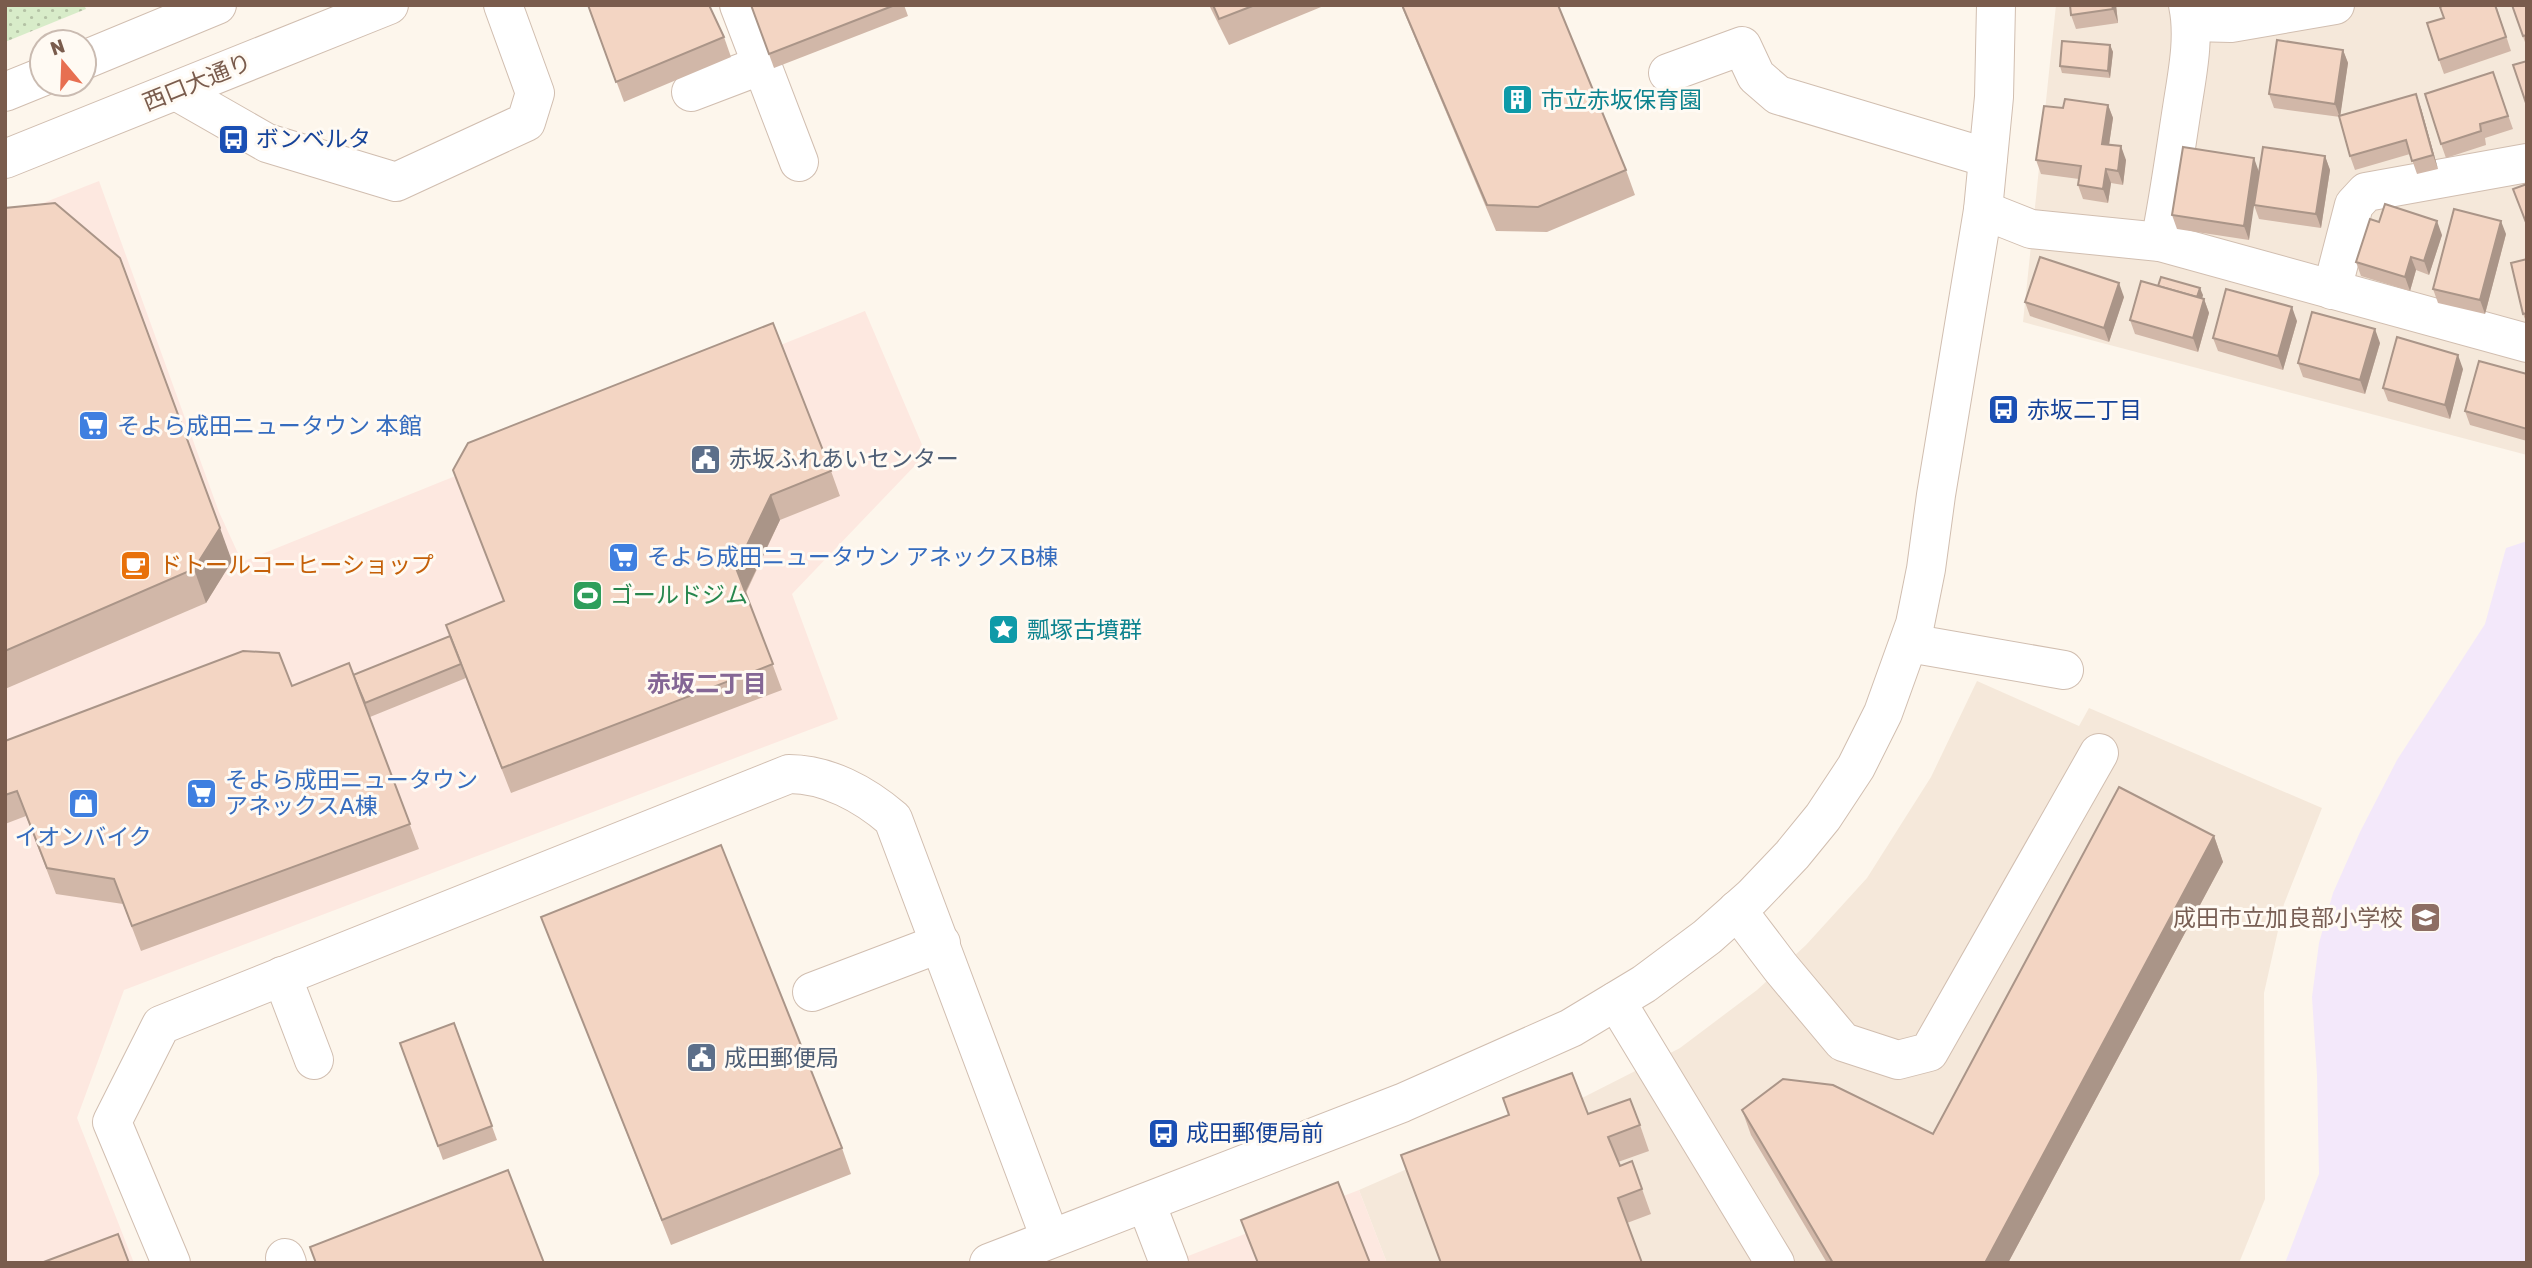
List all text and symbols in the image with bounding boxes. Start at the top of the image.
north arrow [28,28,98,98]
text: N [47,34,68,60]
street label: 西口大通り [138,47,256,117]
building icon: 市立赤坂保育園 [1501,83,1535,117]
place label: 市立赤坂保育園 [1541,86,1702,114]
bus stop icon: ボンベルタ [216,122,250,156]
place label: ボンベルタ [256,125,371,153]
bus stop icon: 赤坂二丁目 [1987,393,2021,427]
place label: 赤坂二丁目 [2027,396,2142,424]
supermarket icon: そよら成田ニュータウン 本館 [77,409,111,443]
place label: そよら成田ニュータウン 本館 [117,412,422,440]
public building icon: 赤坂ふれあいセンター [689,442,723,476]
place label: 赤坂ふれあいセンター [729,445,959,473]
supermarket icon: そよら成田ニュータウン アネックスB棟 [607,540,641,574]
place label: そよら成田ニュータウン アネックスB棟 [647,543,1058,571]
cafe icon: ドトールコーヒーショップ [119,548,153,582]
place label: ドトールコーヒーショップ [159,551,434,579]
sports icon: ゴールドジム [570,578,604,612]
place label: ゴールドジム [610,581,748,609]
place icon: 瓢塚古墳群 [987,613,1021,647]
place label: 瓢塚古墳群 [1027,616,1142,644]
district label: 赤坂二丁目 [647,670,767,698]
place label: そよら成田ニュータウン アネックスA棟 [225,766,478,820]
supermarket icon: そよら成田ニュータウン アネックスA棟 [185,776,219,810]
shop icon: イオンバイク [66,786,100,820]
place label: イオンバイク [14,823,152,851]
school or university icon: 成田市立加良部小学校 [2409,901,2443,935]
place label: 成田市立加良部小学校 [2173,904,2403,932]
public building icon: 成田郵便局 [684,1041,718,1075]
place label: 成田郵便局 [724,1044,839,1072]
bus stop icon: 成田郵便局前 [1146,1116,1180,1150]
place label: 成田郵便局前 [1186,1119,1324,1147]

